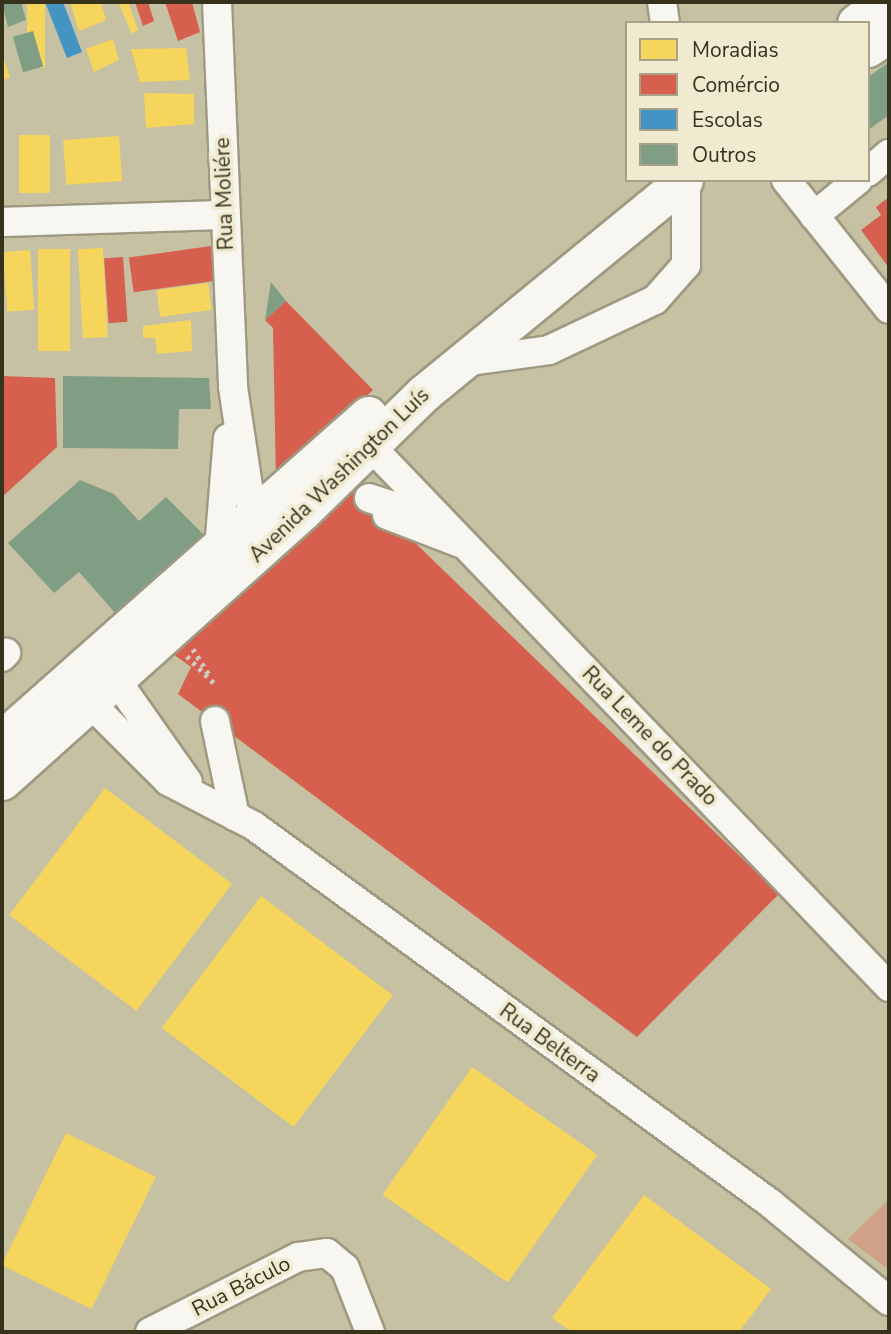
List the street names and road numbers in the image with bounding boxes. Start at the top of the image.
street label: Rua Moliére [209,137,239,251]
street label: Avenida Washington Luís [244,382,434,568]
street label: Rua Leme do Prado [577,661,723,811]
street label: Rua Belterra [495,998,605,1088]
street label: Rua Báculo [188,1250,294,1322]

